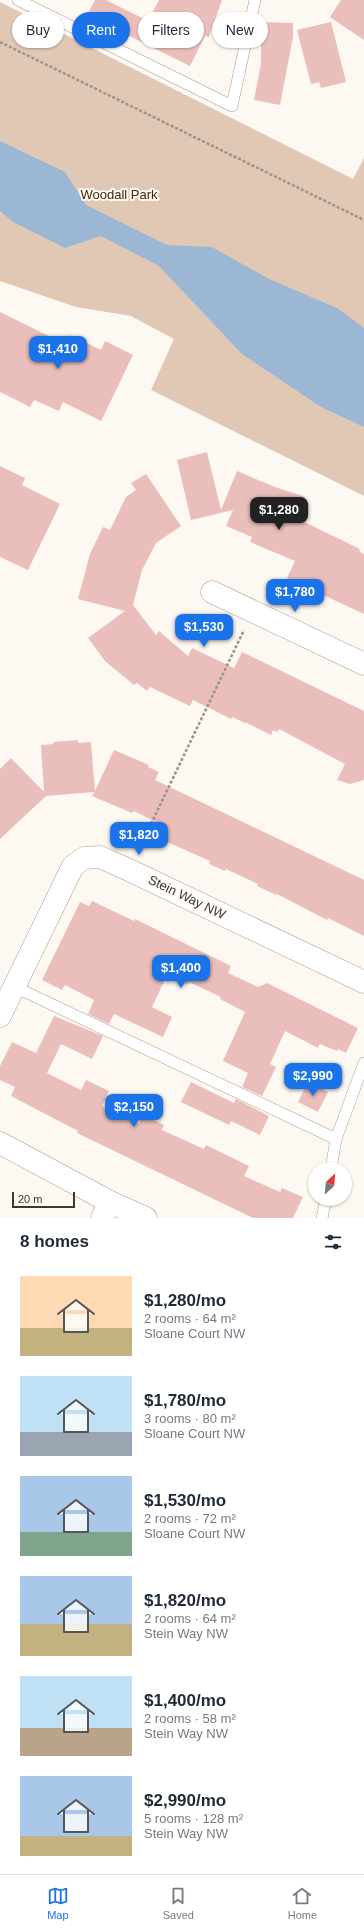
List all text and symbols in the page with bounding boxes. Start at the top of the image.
chip: Buy [12,12,64,48]
chip: Rent [72,12,130,48]
chip: Filters [138,12,204,48]
chip: New [212,12,268,48]
park label: Woodall Park [80,187,158,202]
pin: $1,410 [25,336,91,370]
text: $1,410 [38,341,78,356]
pin: $1,280 [246,497,312,531]
text: $1,280 [259,502,299,517]
pin: $1,780 [262,579,328,613]
text: $1,780 [275,584,315,599]
pin: $1,530 [171,614,237,648]
text: $1,530 [184,619,224,634]
pin: $1,820 [106,822,172,856]
text: $1,820 [119,827,159,842]
street label: Stein Way NW [146,872,229,922]
pin: $1,400 [148,955,214,989]
text: $1,400 [161,960,201,975]
pin: $2,990 [280,1063,346,1097]
text: $2,990 [293,1068,333,1083]
pin: $2,150 [101,1094,167,1128]
text: $2,150 [114,1099,154,1114]
north arrow [308,1162,352,1206]
map controls [308,1162,352,1206]
scale bar [12,1190,75,1209]
text: 20 m [18,1193,42,1205]
icon: filters [322,1231,344,1253]
text: 8 homes [20,1232,89,1251]
text: $1,280/mo [144,1291,226,1310]
icon: home [52,1292,100,1340]
text: 2 rooms · 64 m² [144,1311,236,1326]
text: Sloane Court NW [144,1326,245,1341]
text: $1,780/mo [144,1391,226,1410]
icon: home [52,1392,100,1440]
text: 3 rooms · 80 m² [144,1411,236,1426]
text: Sloane Court NW [144,1426,245,1441]
text: $1,530/mo [144,1491,226,1510]
icon: home [52,1492,100,1540]
text: 2 rooms · 72 m² [144,1511,236,1526]
text: Sloane Court NW [144,1526,245,1541]
text: $1,820/mo [144,1591,226,1610]
icon: home [52,1592,100,1640]
text: 2 rooms · 64 m² [144,1611,236,1626]
text: Stein Way NW [144,1626,228,1641]
text: $1,400/mo [144,1691,226,1710]
icon: home [52,1692,100,1740]
text: 2 rooms · 58 m² [144,1711,236,1726]
text: Stein Way NW [144,1726,228,1741]
text: $2,990/mo [144,1791,226,1810]
icon: home [52,1792,100,1840]
text: 5 rooms · 128 m² [144,1811,243,1826]
text: Stein Way NW [144,1826,228,1841]
tab: Map [47,1885,69,1921]
tab: Saved [163,1885,194,1921]
tab: Home [288,1885,317,1921]

